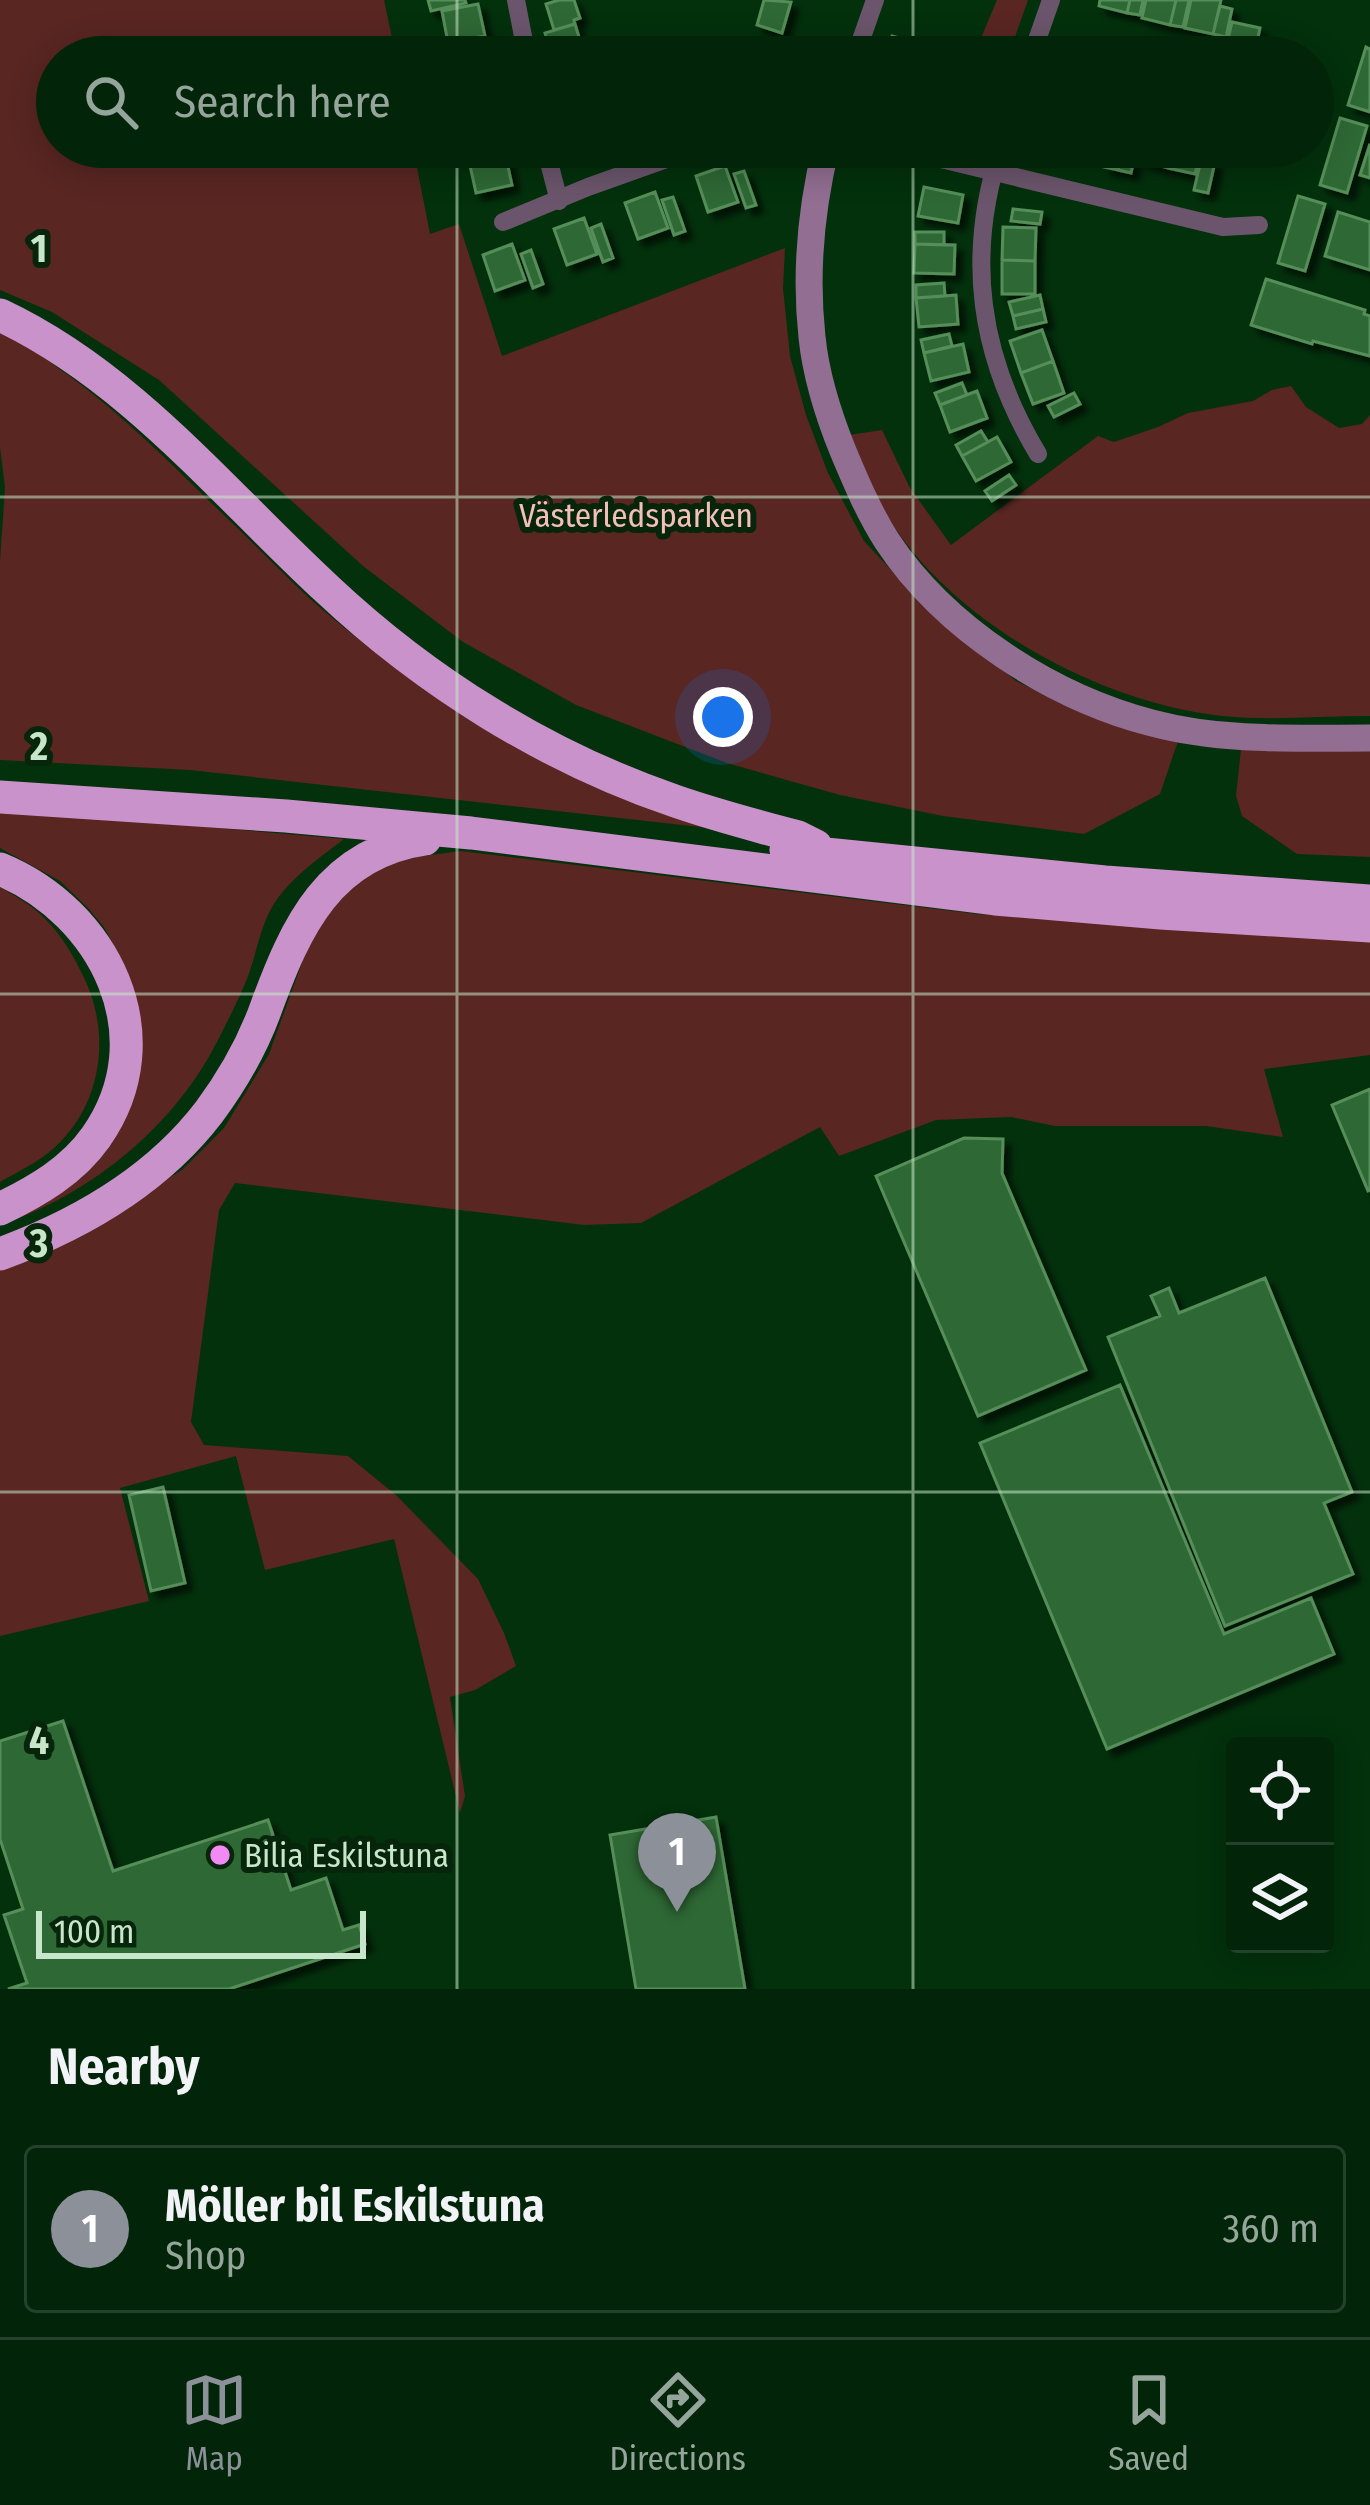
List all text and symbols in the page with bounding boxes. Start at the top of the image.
search box [36,36,1334,168]
icon: search [78,69,144,135]
text: Search here [174,75,391,129]
text: 1 [31,226,47,272]
park label: Västerledsparken [519,496,753,536]
your location [693,687,753,747]
text: 2 [29,724,48,770]
text: 3 [29,1221,48,1267]
text: 4 [29,1718,49,1764]
map controls [1226,1737,1334,1953]
button: locate [1226,1737,1334,1845]
pin: 1 [638,1813,716,1912]
place label: Bilia Eskilstuna [244,1836,449,1876]
marker: Bilia Eskilstuna [207,1842,233,1868]
button: layers [1226,1845,1334,1953]
scale bar [36,1905,366,1958]
text: 100 m [54,1912,134,1952]
text: Nearby [48,2036,200,2098]
text: Möller bil Eskilstuna [165,2179,545,2233]
text: 1 [82,2206,98,2252]
text: 360 m [1223,2206,1319,2252]
text: Shop [165,2233,246,2279]
tab: Map [181,2367,247,2479]
tab: Directions [609,2367,746,2479]
tab: Saved [1108,2367,1189,2479]

